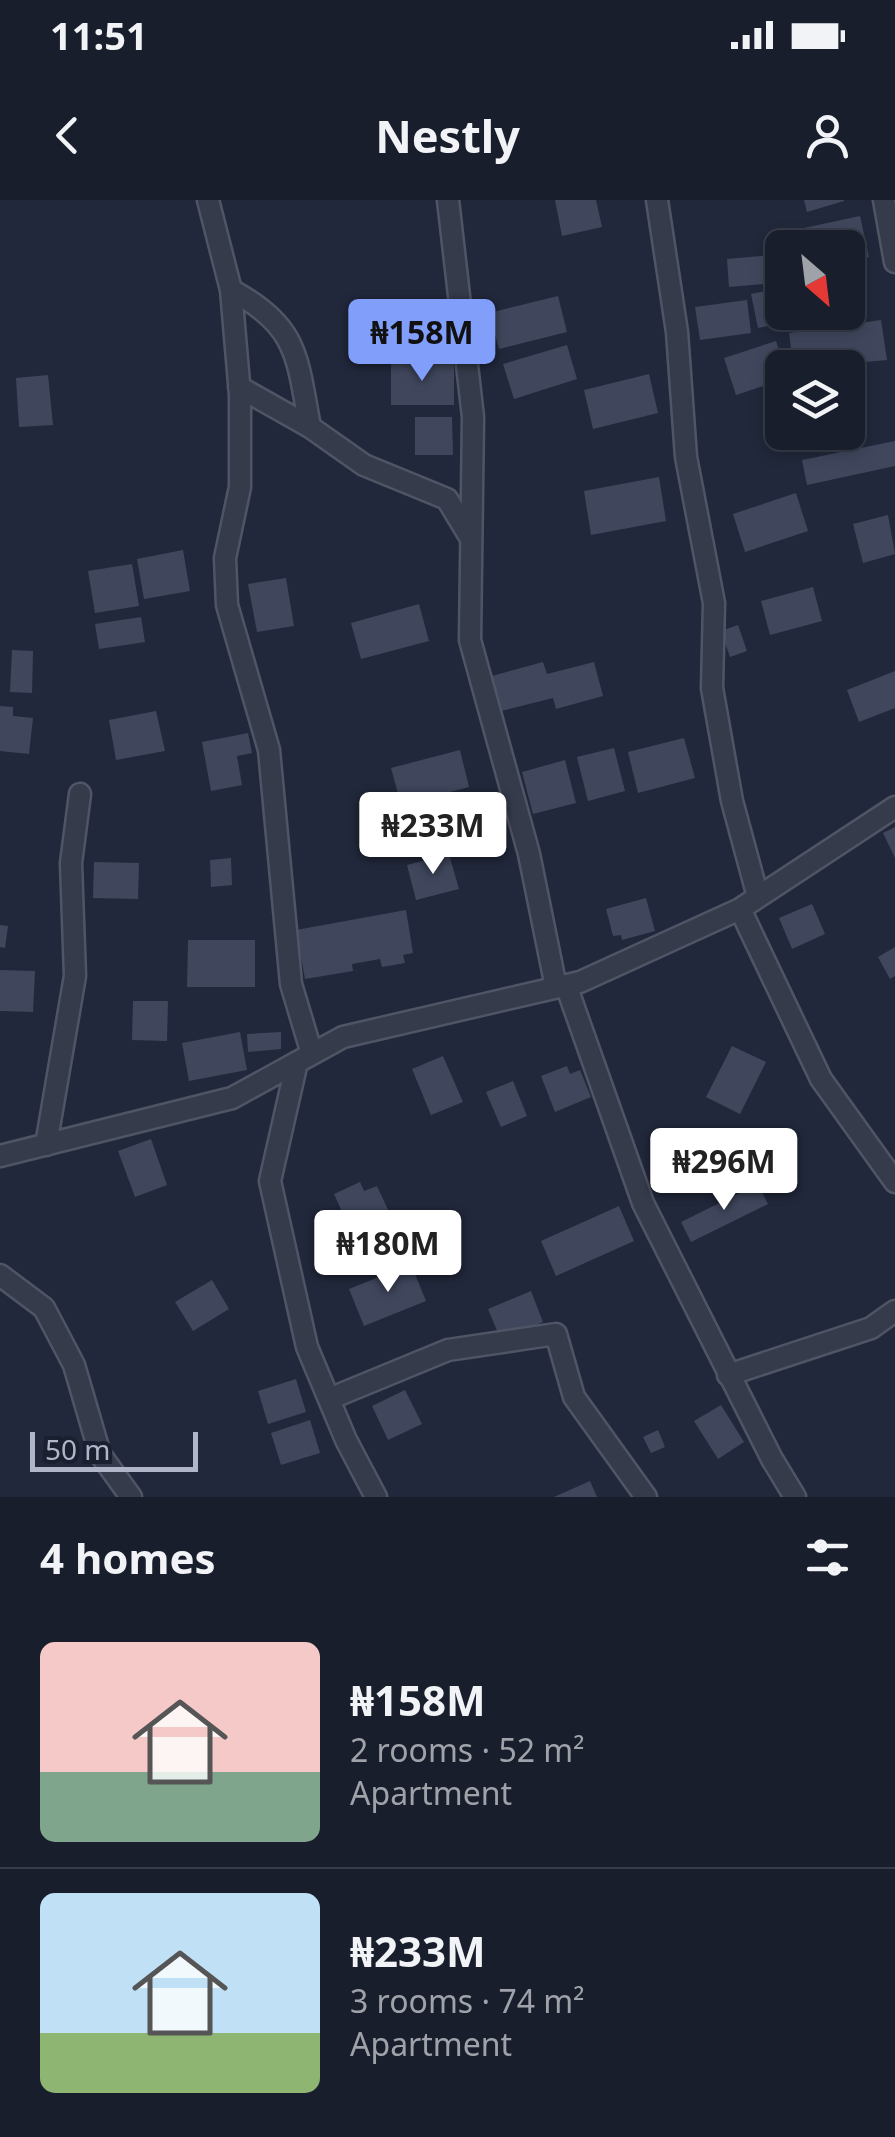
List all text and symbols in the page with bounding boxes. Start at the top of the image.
text: 11:51 [50,9,148,61]
text: Nestly [375,105,520,166]
icon: back [40,108,95,163]
icon: person [800,108,855,163]
north arrow [765,230,865,330]
map controls [765,230,865,450]
pin: ₦158M [352,299,492,384]
text: ₦158M [370,310,474,353]
button: layers [765,350,865,450]
pin: ₦233M [363,792,503,877]
text: ₦233M [381,803,485,846]
pin: ₦296M [654,1128,794,1213]
text: ₦296M [672,1139,776,1182]
pin: ₦180M [318,1210,458,1295]
text: ₦180M [336,1221,440,1264]
scale bar [30,1427,198,1472]
text: 50 m [45,1430,111,1468]
text: 4 homes [40,1529,216,1586]
icon: filters [800,1530,855,1585]
text: ₦158M [350,1671,486,1728]
icon: home [120,1682,240,1802]
text: 2 rooms · 52 m² [350,1728,584,1771]
text: Apartment [350,1771,512,1814]
text: ₦233M [350,1922,486,1979]
icon: home [120,1933,240,2053]
text: 3 rooms · 74 m² [350,1979,584,2022]
text: Apartment [350,2022,512,2065]

